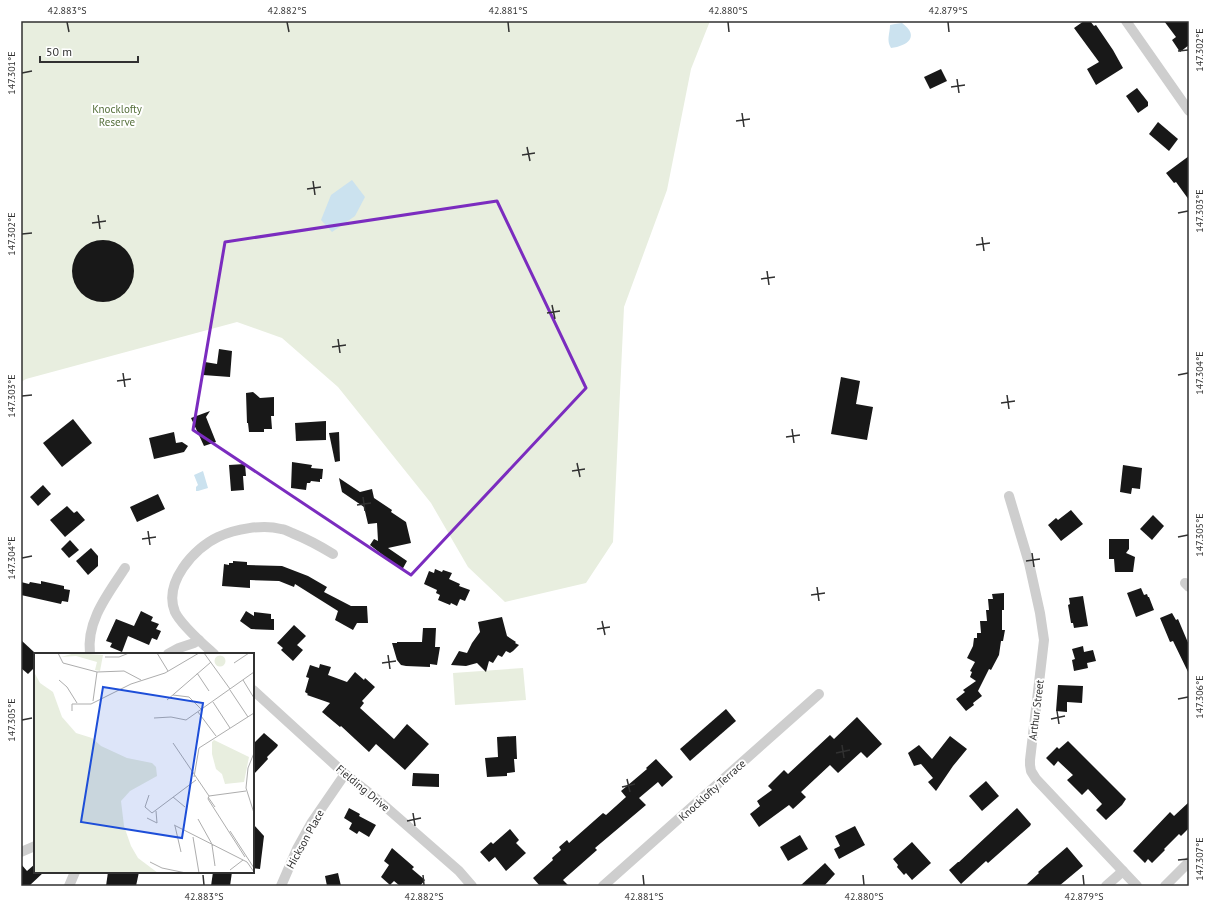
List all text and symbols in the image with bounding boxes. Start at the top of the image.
text: 42.883°S [48,4,86,17]
text: 42.882°S [268,4,306,17]
text: 42.881°S [489,4,527,17]
text: 42.880°S [709,4,747,17]
text: 42.879°S [929,4,967,17]
text: 147.302°E [1193,28,1206,72]
scale bar [40,38,138,64]
text: 50 m [46,44,72,59]
text: 147.301°E [5,51,18,95]
park label: Knocklofty Reserve [92,102,143,129]
text: 147.303°E [1193,189,1206,233]
text: 147.302°E [5,212,18,256]
text: 147.304°E [1193,351,1206,395]
text: 147.303°E [5,374,18,418]
text: 147.305°E [1193,513,1206,557]
text: 147.304°E [5,536,18,580]
inset map [34,653,254,873]
text: 147.306°E [1193,675,1206,719]
street label: Arthur Street [1025,679,1047,741]
text: 147.305°E [5,698,18,742]
street label: Knocklofty Terrace [676,756,749,824]
street label: Fielding Drive [333,761,393,815]
street label: Hickson Place [283,807,327,871]
text: 147.307°E [1193,837,1206,881]
text: 42.883°S [185,890,223,903]
text: 42.882°S [405,890,443,903]
text: 42.881°S [625,890,663,903]
text: 42.880°S [845,890,883,903]
text: 42.879°S [1065,890,1103,903]

